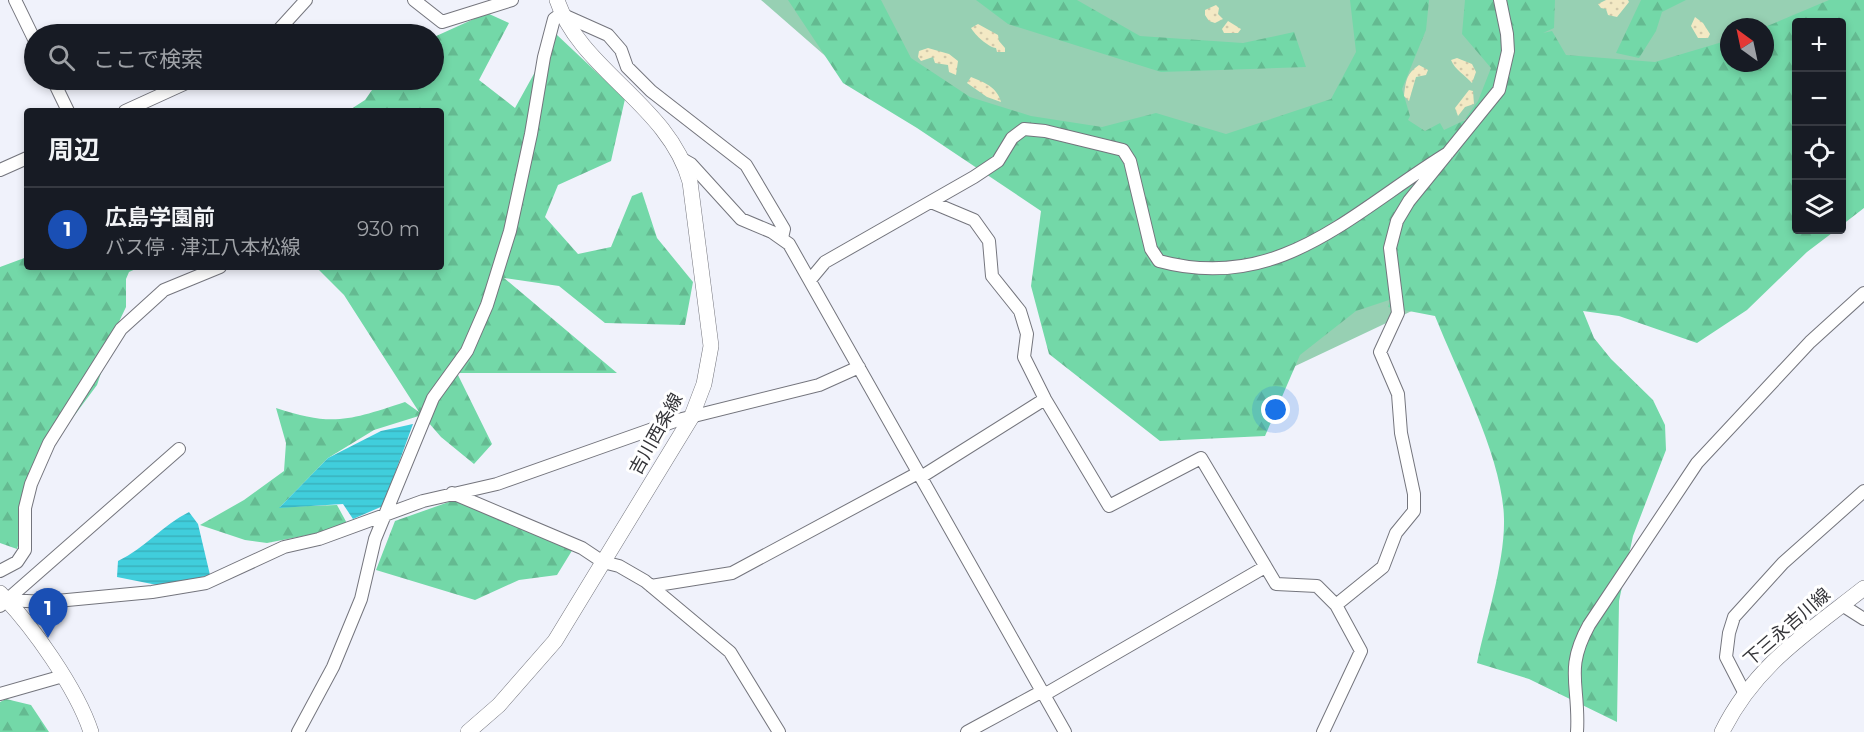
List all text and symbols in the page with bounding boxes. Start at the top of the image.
north arrow [1720,18,1774,72]
map controls [1792,18,1846,234]
button: + [1792,18,1846,72]
search box [24,24,444,90]
icon: search [45,41,78,74]
text: ここで検索 [93,46,203,73]
button: − [1792,72,1846,126]
button: locate [1792,126,1846,180]
text: 周辺 [48,134,100,166]
button: layers [1792,180,1846,234]
text: 広島学園前 [105,204,215,231]
text: 1 [64,217,71,241]
text: 930 m [357,217,420,241]
text: バス停 · 津江八本松線 [105,235,301,259]
street label: 吉川西条線 [625,389,687,479]
your location [1261,395,1290,424]
street label: 下三永吉川線 [1739,583,1835,671]
pin: 1 [28,588,68,638]

